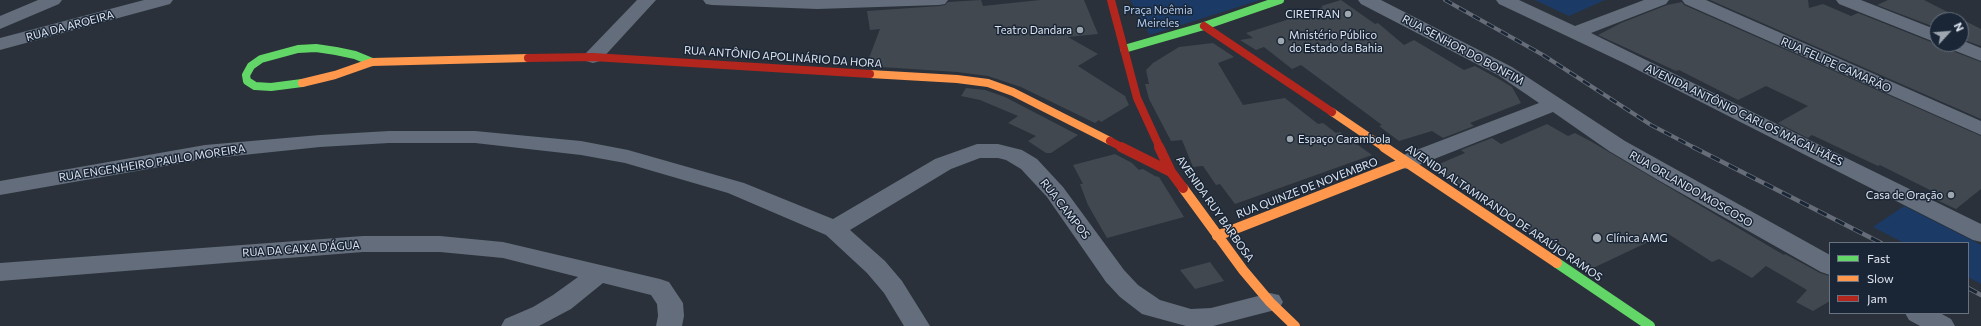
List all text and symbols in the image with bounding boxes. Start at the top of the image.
park label: Praça Noêmia Meireles [1123,3,1193,29]
place label: CIRETRAN [1285,7,1340,21]
street label: RUA DA AROEIRA [25,8,115,44]
marker: CIRETRAN [1343,9,1353,19]
street label: RUA SENHOR DO BONFIM [1400,12,1526,88]
north arrow [1929,12,1969,52]
text: N [1952,20,1967,34]
place label: Teatro Dandara [995,23,1072,37]
marker: Teatro Dandara [1075,25,1085,35]
place label: Mnistério Público do Estado da Bahia [1289,28,1383,54]
street label: RUA FELIPE CAMARÃO [1779,35,1893,95]
marker: Mnistério Público do Estado da Bahia [1276,36,1286,46]
street label: RUA ANTÔNIO APOLINÁRIO DA HORA [684,43,882,71]
street label: AVENIDA ANTÔNIO CARLOS MAGALHÃES [1643,61,1845,169]
place label: Espaço Carambola [1298,132,1390,146]
marker: Espaço Carambola [1285,134,1295,144]
street label: RUA ENGENHEIRO PAULO MOREIRA [58,142,246,184]
street label: AVENIDA ALTAMIRANDO DE ARAÚJO RAMOS [1403,142,1605,284]
street label: RUA ORLANDO MOSCOSO [1627,148,1755,230]
street label: AVENIDA RUY BARBOSA [1173,153,1257,265]
street label: RUA QUINZE DE NOVEMBRO [1234,155,1380,221]
street label: RUA CAMPOS [1037,176,1093,242]
place label: Casa de Oração [1866,188,1943,202]
marker: Casa de Oração [1946,190,1956,200]
place label: Clínica AMG [1606,231,1668,245]
marker: Clínica AMG [1591,232,1603,244]
street label: RUA DA CAIXA D'ÁGUA [242,238,360,260]
legend [1829,242,1969,314]
text: Fast [1867,251,1890,265]
text: Slow [1867,271,1894,285]
text: Jam [1867,291,1887,305]

